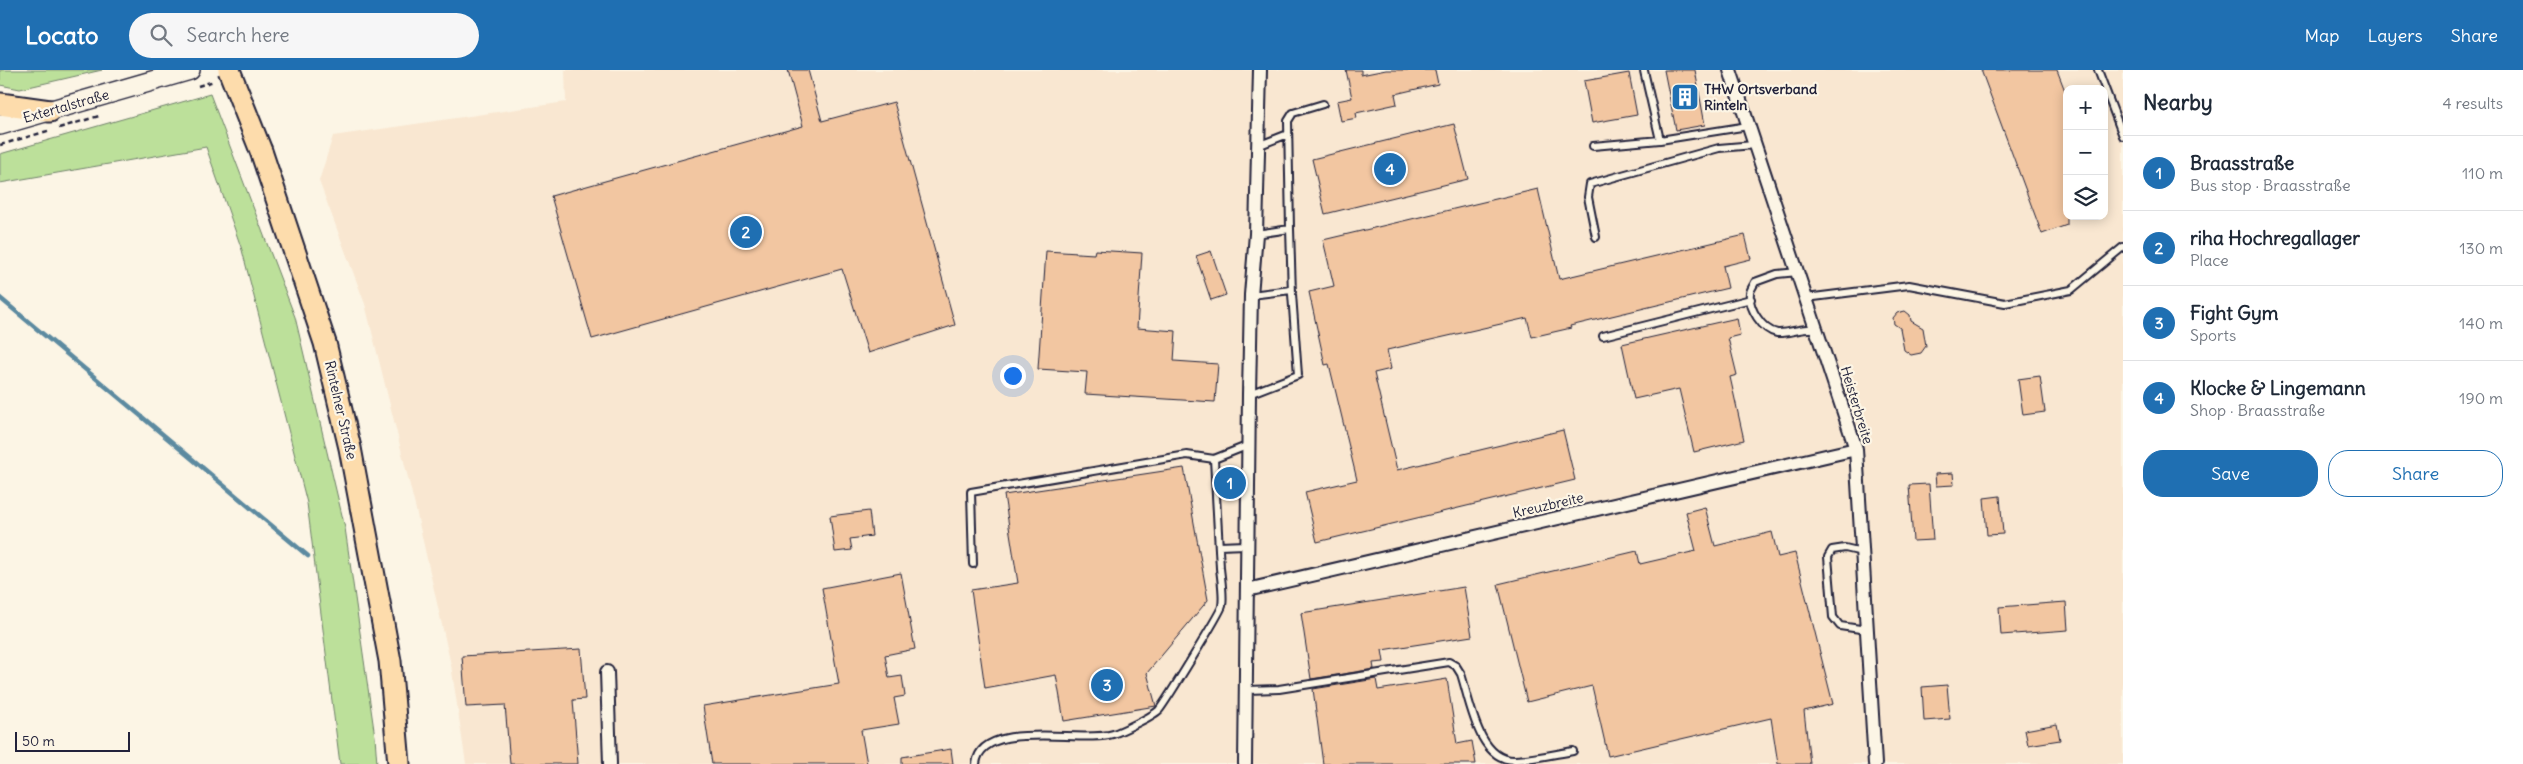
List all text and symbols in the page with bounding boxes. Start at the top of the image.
search box [129,13,479,58]
text: Locato [25,20,99,50]
icon: search [147,21,175,49]
text: Search here [187,23,290,47]
text: Map [2304,24,2339,47]
text: Layers [2367,24,2423,47]
text: Share [2451,24,2498,47]
place label: THW Ortsverband Rinteln [1704,80,1818,114]
building icon: THW Ortsverband Rinteln [1670,82,1700,112]
street label: Extertalstraße [21,85,111,127]
map controls [2063,85,2108,220]
button: + [2063,85,2108,130]
text: Nearby [2143,89,2213,116]
text: 4 results [2442,93,2503,113]
button: − [2063,130,2108,175]
pin: 4 [1374,150,1406,188]
text: Braasstraße [2190,151,2294,175]
text: 1 [2156,163,2162,183]
text: 110 m [2462,163,2503,183]
button: layers [2063,175,2108,220]
text: Bus stop · Braasstraße [2190,175,2351,195]
pin: 2 [730,213,762,251]
text: riha Hochregallager [2190,226,2360,250]
text: 2 [2155,238,2163,258]
text: 130 m [2459,238,2503,258]
text: Place [2190,250,2229,270]
text: Fight Gym [2190,301,2279,325]
text: 3 [2154,313,2164,333]
text: 140 m [2459,313,2503,333]
text: Sports [2190,325,2236,345]
street label: Rintelner Straße [321,359,361,461]
your location [1000,363,1026,389]
street label: Heisterbreite [1837,364,1877,446]
text: Klocke & Lingemann [2190,376,2366,400]
text: 4 [2154,388,2164,408]
text: 190 m [2459,388,2503,408]
text: Shop · Braasstraße [2190,400,2325,420]
button: Save [2143,450,2318,497]
button: Share [2328,450,2503,497]
pin: 1 [1214,464,1246,502]
street label: Kreuzbreite [1511,488,1585,522]
pin: 3 [1091,666,1123,704]
scale bar [15,729,130,752]
text: 50 m [22,732,55,750]

